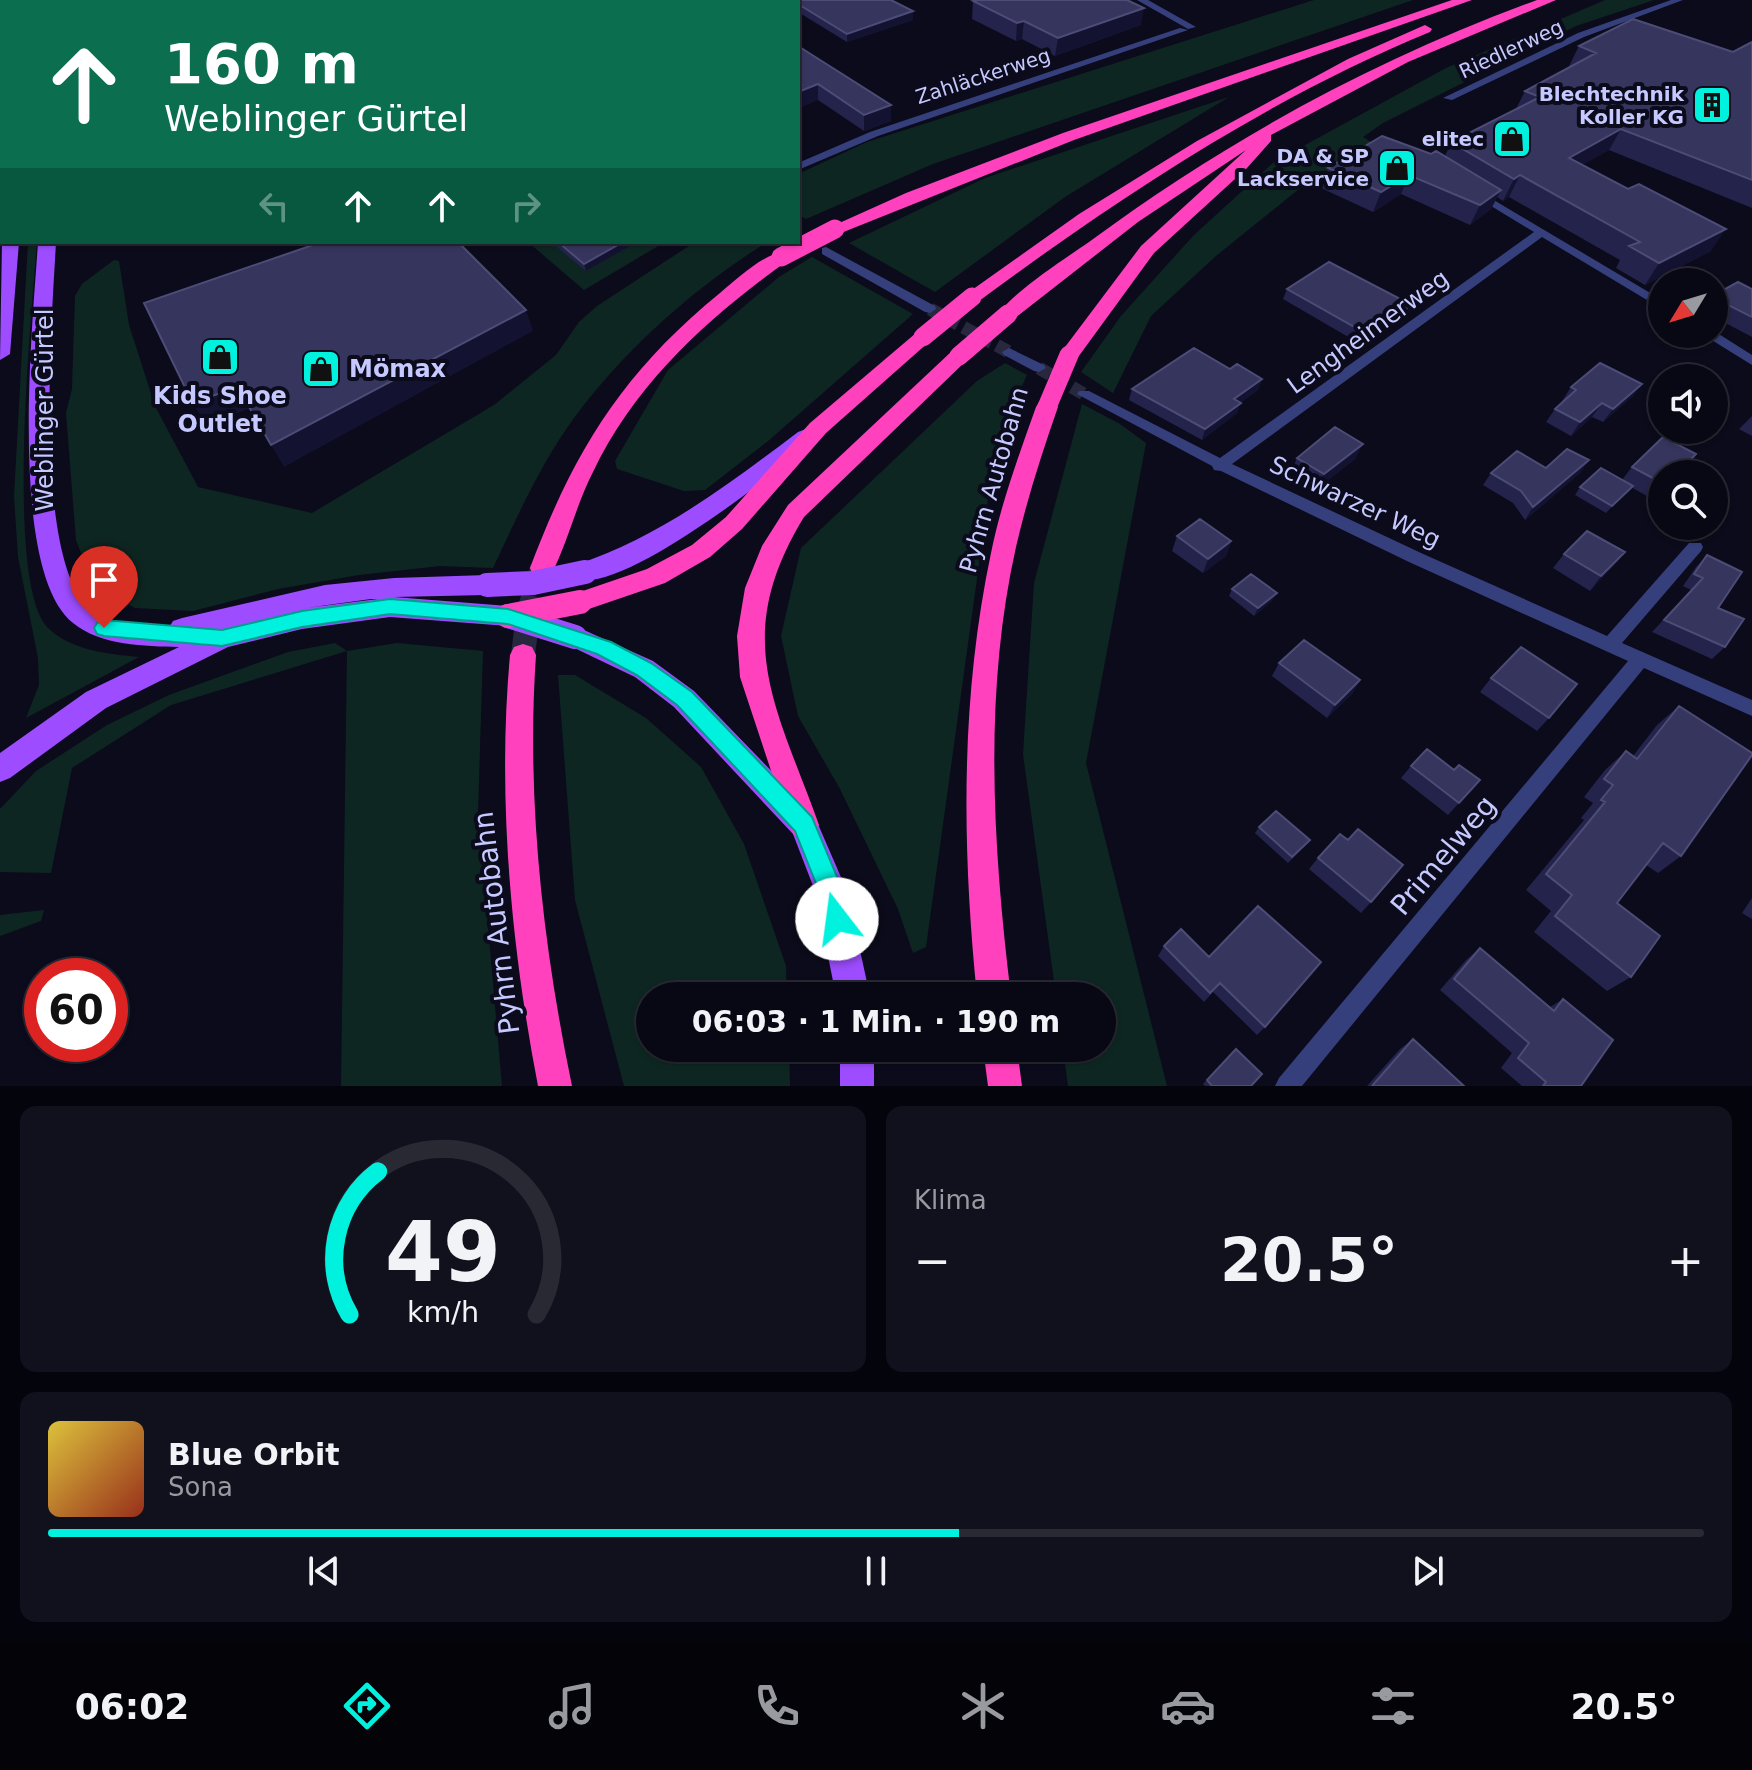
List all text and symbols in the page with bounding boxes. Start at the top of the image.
street label: Riedlerweg [1455,14,1567,84]
text: 160 m [164,31,359,96]
icon: ahead [32,32,136,136]
street label: Zahläckerweg [913,43,1053,109]
place label: Blechtechnik Koller KG [1539,82,1685,129]
building icon: Blechtechnik Koller KG [1691,84,1733,126]
text: Weblinger Gürtel [164,98,468,139]
shop icon: elitec [1491,118,1533,160]
place label: elitec [1422,127,1484,151]
place label: DA & SP Lackservice [1237,144,1369,191]
shop icon: DA & SP Lackservice [1376,147,1418,189]
icon: left [252,184,296,228]
icon: ahead [336,184,380,228]
icon: ahead [420,184,464,228]
icon: right [504,184,548,228]
street label: Lengheimerweg [1282,264,1454,400]
north arrow [1648,268,1728,348]
map controls [1648,268,1728,540]
street label: Weblinger Gürtel [31,309,59,511]
shop icon: Kids Shoe Outlet [199,336,241,378]
shop icon: Mömax [300,348,342,390]
place label: Mömax [349,355,447,383]
button: sound [1648,364,1728,444]
place label: Kids Shoe Outlet [153,382,287,438]
street label: Pyhrn Autobahn [954,384,1034,576]
street label: Schwarzer Weg [1265,450,1445,554]
button: search [1648,460,1728,540]
pin [70,546,138,628]
icon: arrive [82,558,126,602]
street label: Primelweg [1384,789,1503,922]
street label: Pyhrn Autobahn [466,810,527,1036]
position arrow [795,877,879,961]
speed limit sign: 60 [24,958,128,1062]
text: 06:03 · 1 Min. · 190 m [692,1004,1060,1039]
text: Klima [914,1185,987,1215]
text: 49 [385,1204,501,1301]
text: 20.5° [1220,1225,1398,1295]
text: − [914,1235,951,1286]
text: + [1667,1235,1704,1286]
text: km/h [407,1295,479,1329]
text: Blue Orbit [168,1437,340,1472]
text: Sona [168,1472,233,1502]
icon: previous [302,1549,346,1593]
icon: pause [854,1549,898,1593]
icon: next [1406,1549,1450,1593]
icon: directions [339,1678,395,1734]
icon: music [544,1678,600,1734]
icon: phone [749,1678,805,1734]
icon: climate [955,1678,1011,1734]
icon: car [1160,1678,1216,1734]
icon: filters [1365,1678,1421,1734]
text: 06:02 [75,1686,189,1727]
text: 20.5° [1570,1686,1677,1727]

